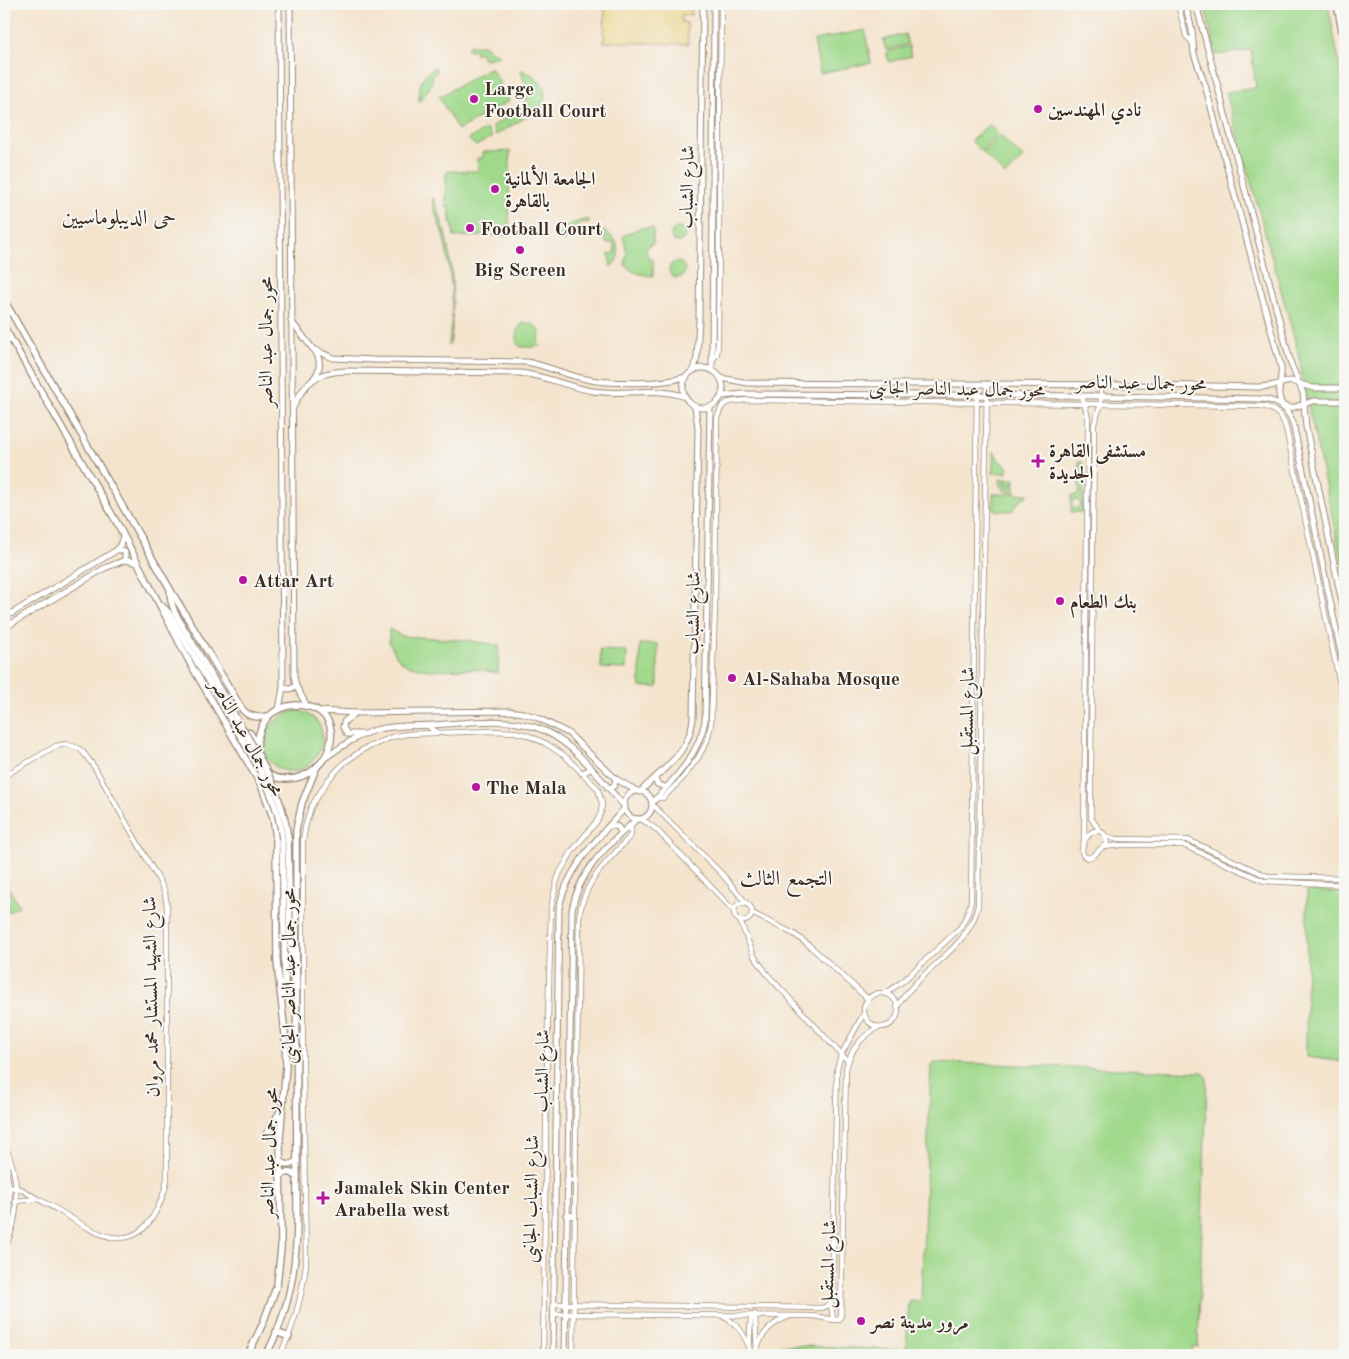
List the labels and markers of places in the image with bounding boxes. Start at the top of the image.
place label: Large Football Court [484,81,606,122]
marker: Large Football Court [468,93,480,105]
place label: نادي المهندسين [1048,101,1142,125]
marker: نادي المهندسين [1032,103,1044,115]
place label: الجامعة الألمانية بالقاهرة [505,164,595,213]
marker: الجامعة الألمانية بالقاهرة [489,183,501,195]
place label: Football Court [480,221,602,240]
marker: Football Court [464,222,476,234]
marker: Big Screen [514,244,526,256]
place label: Big Screen [474,262,566,281]
place label: مستشفى القاهرة الجديدة [1049,442,1146,484]
marker: مستشفى القاهرة الجديدة [1031,454,1045,468]
place label: Attar Art [253,573,334,592]
marker: Attar Art [237,574,249,586]
place label: بنك الطعام [1070,593,1137,619]
marker: بنك الطعام [1054,595,1066,607]
place label: Al-Sahaba Mosque [742,671,900,690]
marker: Al-Sahaba Mosque [726,672,738,684]
place label: The Mala [486,780,567,799]
marker: The Mala [470,781,482,793]
place label: Jamalek Skin Center Arabella west [334,1180,510,1221]
marker: Jamalek Skin Center Arabella west [316,1191,330,1205]
place label: مرور مدينة نصر [869,1314,969,1335]
marker: مرور مدينة نصر [855,1315,867,1327]

